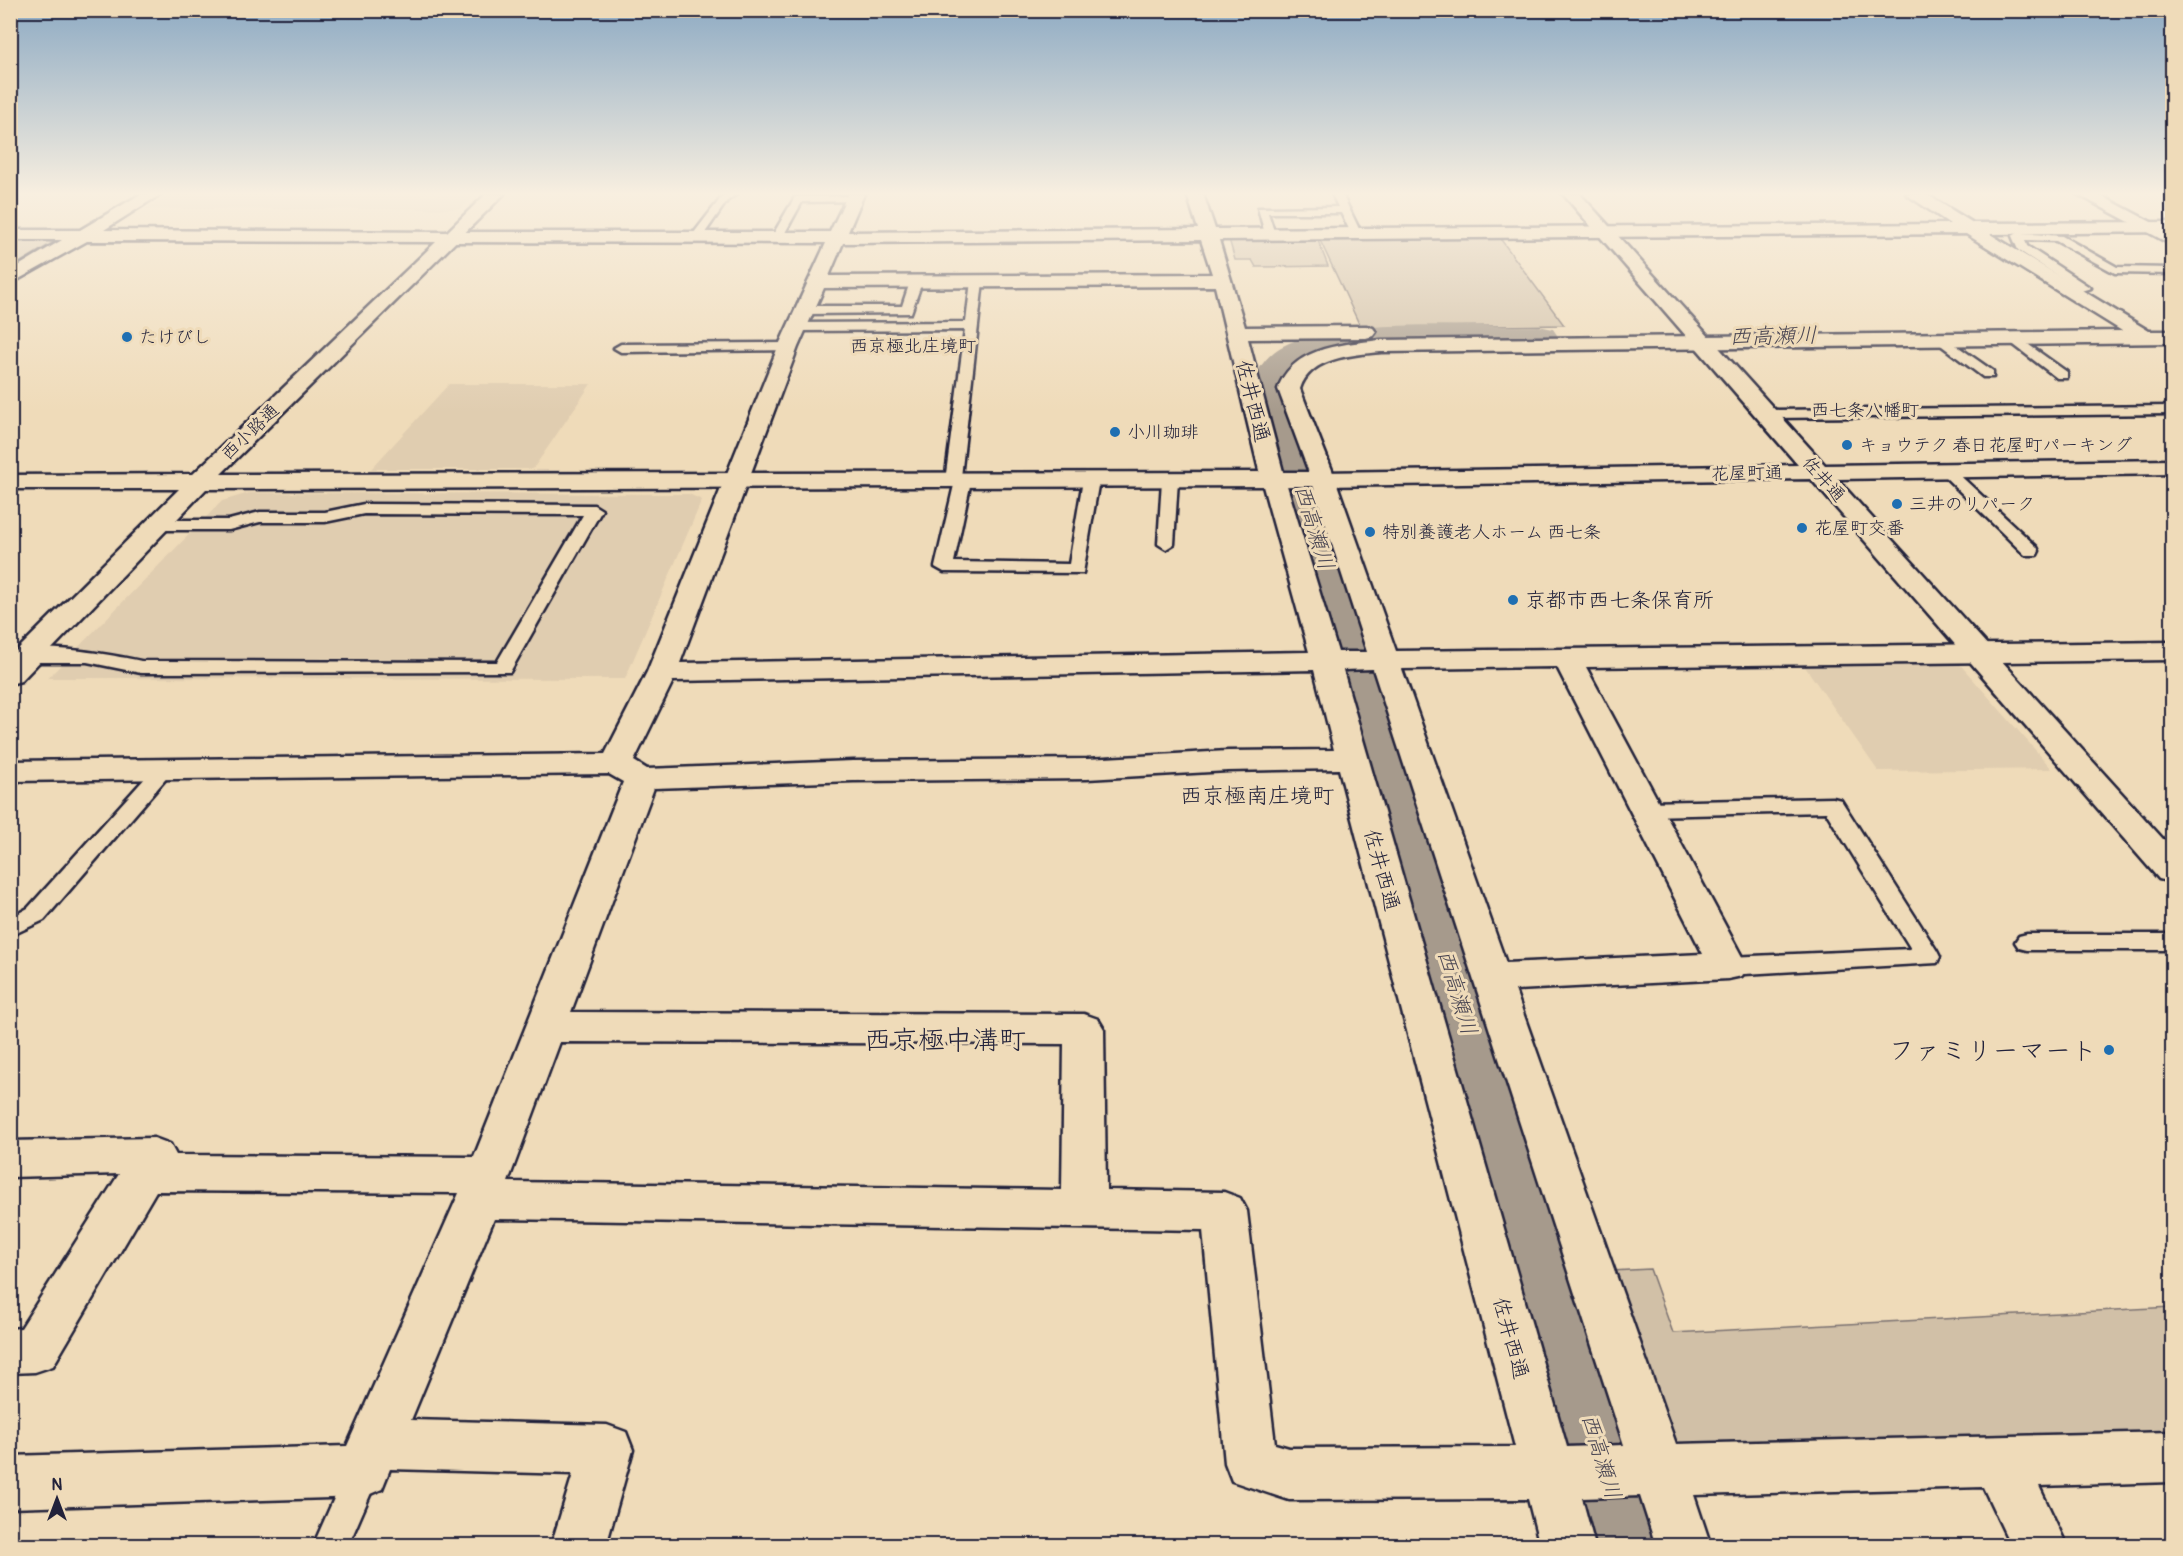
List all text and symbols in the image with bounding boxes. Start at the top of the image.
water label: 西高瀬川 [1729,321,1817,351]
place label: たけびし [139,326,211,349]
marker: たけびし [120,330,134,344]
district label: 西京極北庄境町 [850,335,976,358]
street label: 佐井西通 [1229,357,1276,445]
street label: 西小路通 [216,399,284,466]
district label: 西七条八幡町 [1811,399,1919,422]
place label: 小川珈琲 [1127,421,1199,444]
marker: 小川珈琲 [1108,425,1122,439]
place label: キョウテク 春日花屋町パーキング [1859,434,2132,457]
marker: キョウテク 春日花屋町パーキング [1840,438,1854,452]
street label: 佐井通 [1797,452,1850,507]
street label: 花屋町通 [1711,461,1783,486]
water label: 西高瀬川 [1288,481,1340,573]
place label: 三井のリパーク [1909,493,2035,516]
marker: 三井のリパーク [1890,497,1904,511]
place label: 花屋町交番 [1814,517,1904,540]
place label: 特別養護老人ホーム 西七条 [1382,521,1601,544]
marker: 花屋町交番 [1795,521,1809,535]
marker: 特別養護老人ホーム 西七条 [1363,525,1377,539]
place label: 京都市西七条保育所 [1525,587,1714,614]
marker: 京都市西七条保育所 [1506,593,1520,607]
district label: 西京極南庄境町 [1180,782,1334,810]
street label: 佐井西通 [1358,826,1405,914]
water label: 西高瀬川 [1431,946,1483,1038]
district label: 西京極中溝町 [864,1024,1026,1057]
place label: ファミリーマート [1888,1035,2097,1067]
marker: ファミリーマート [2102,1043,2116,1057]
street label: 佐井西通 [1487,1294,1534,1382]
water label: 西高瀬川 [1575,1410,1627,1502]
north arrow [27,1469,87,1529]
text: N [52,1475,63,1495]

